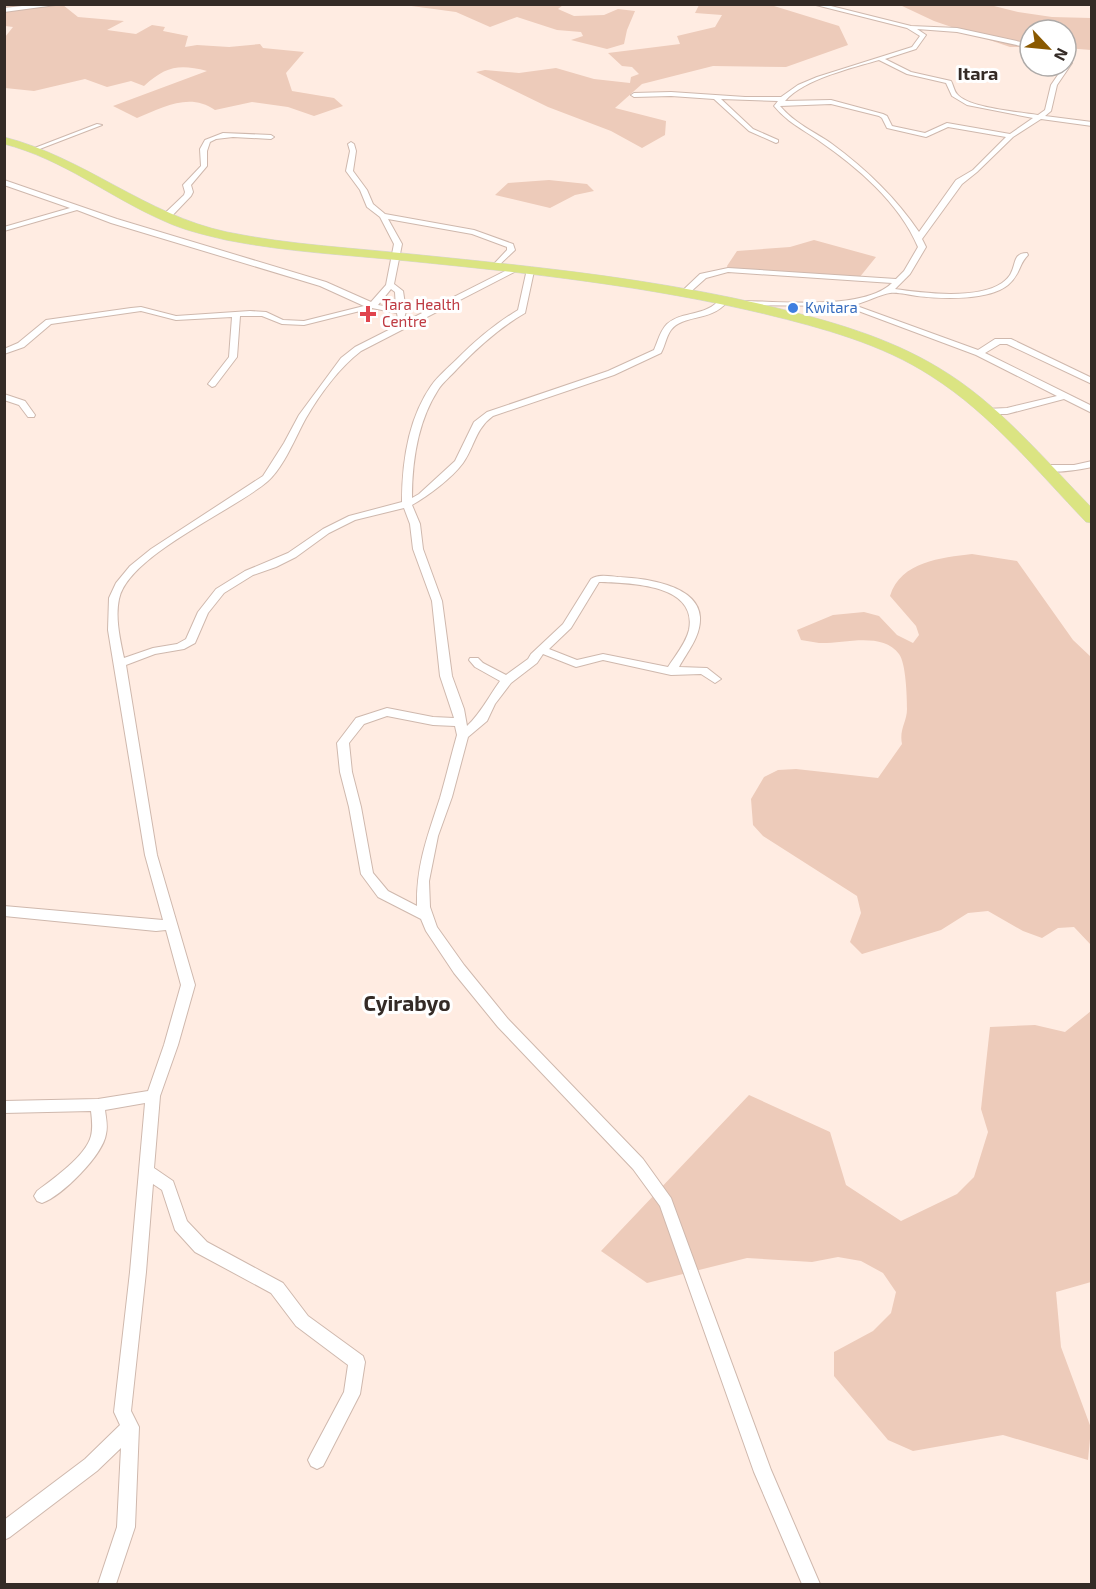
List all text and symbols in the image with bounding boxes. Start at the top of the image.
north arrow [1018,18,1078,78]
text: N [1051,45,1073,64]
district label: Itara [958,62,998,84]
place label: Tara Health Centre [382,295,460,330]
place label: Kwitara [805,298,858,316]
marker: Kwitara [786,301,800,315]
marker: Tara Health Centre [359,305,377,323]
district label: Cyirabyo [363,990,451,1016]

